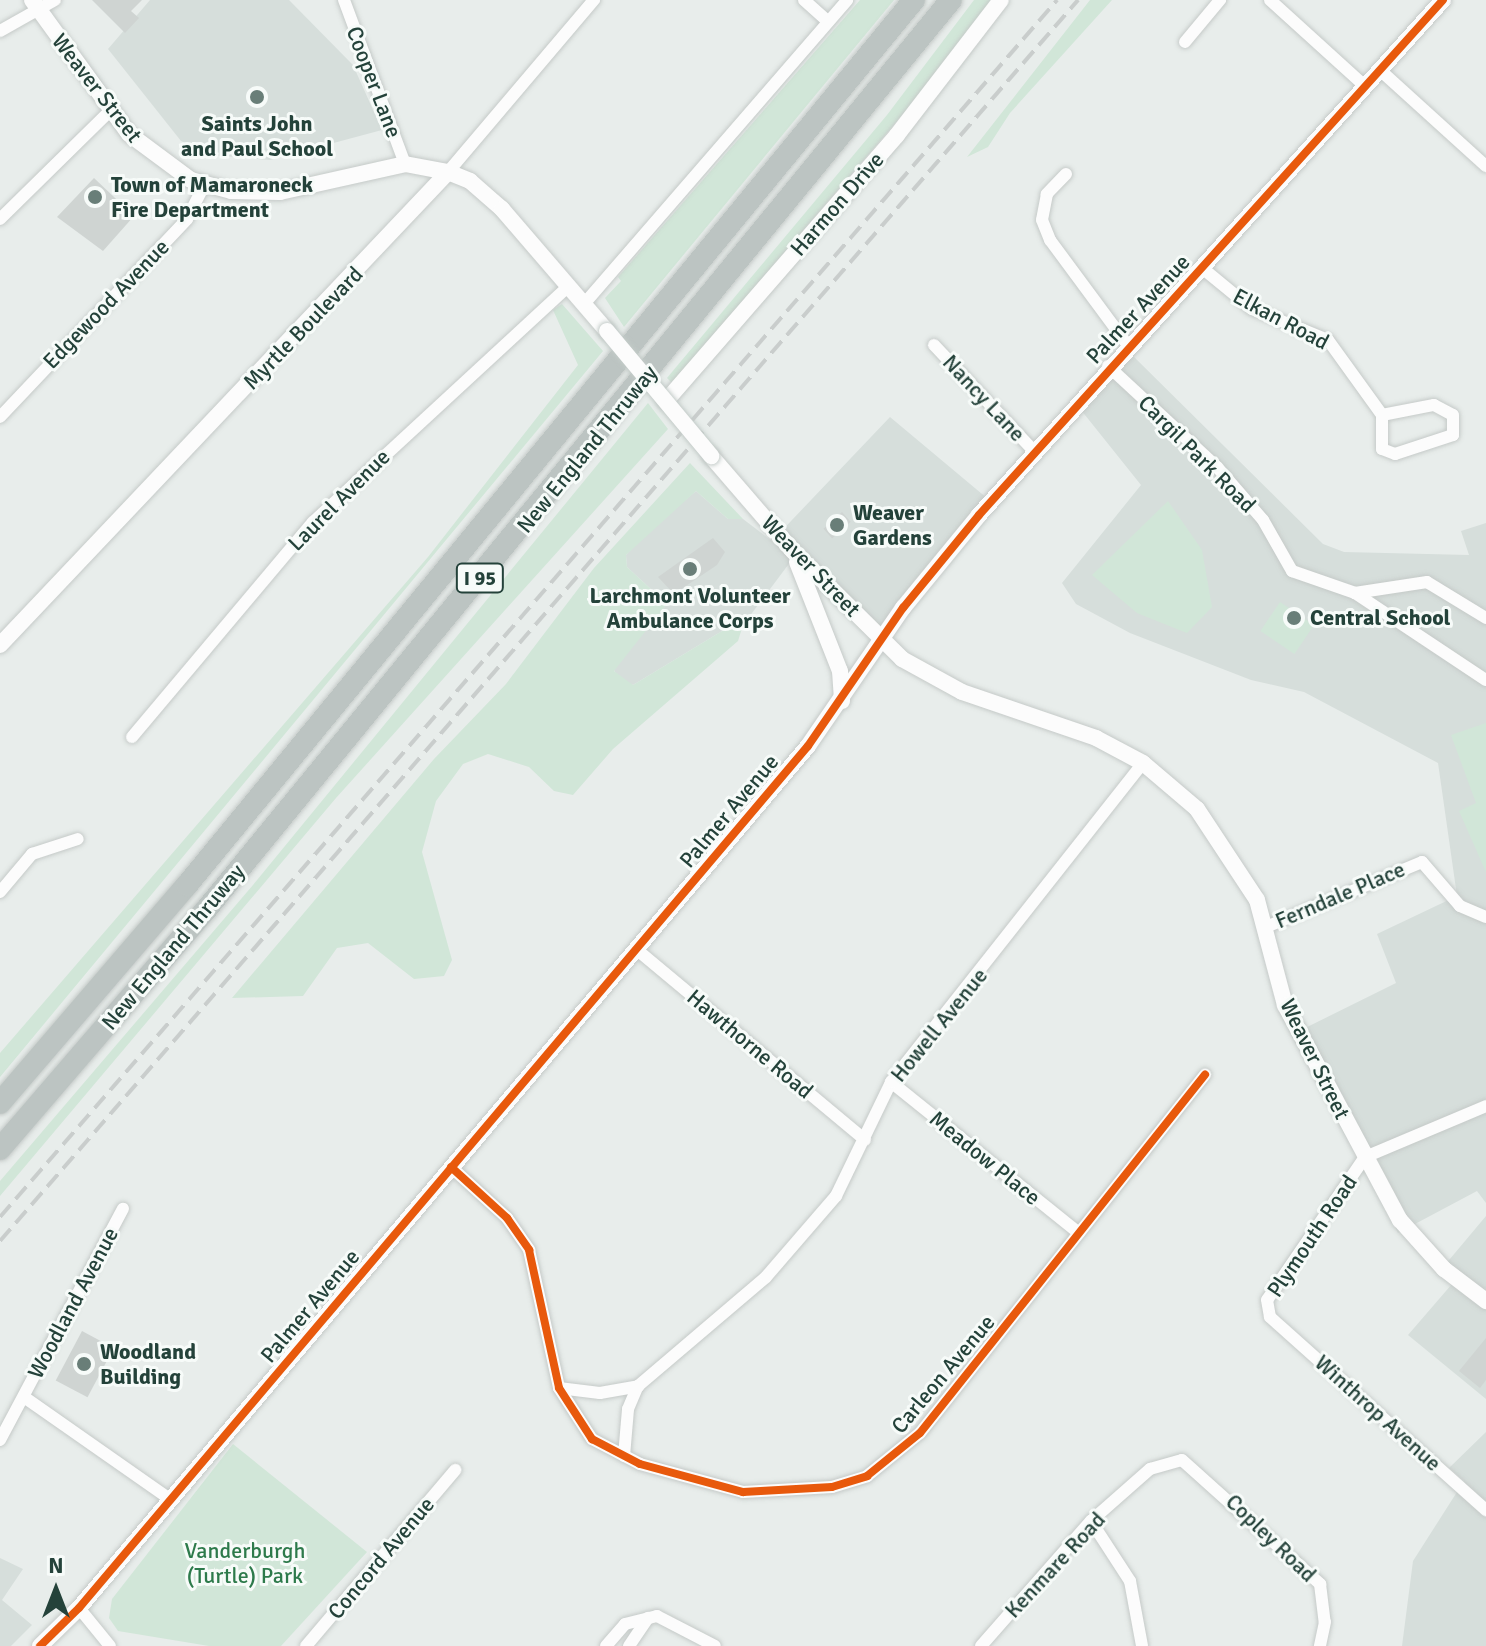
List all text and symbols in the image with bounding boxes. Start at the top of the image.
street label: Cooper Lane [341,23,407,141]
street label: Weaver Street [46,28,148,148]
marker: Saints John and Paul School [248,88,266,106]
place label: Saints John and Paul School [181,110,333,162]
street label: Harmon Drive [785,147,889,261]
place label: Town of Mamaroneck Fire Department [111,171,313,222]
marker: Town of Mamaroneck Fire Department [86,188,104,206]
street label: Edgewood Avenue [37,234,175,374]
street label: Palmer Avenue [1081,249,1195,369]
street label: Myrtle Boulevard [238,261,368,395]
street label: Elkan Road [1228,283,1334,355]
street label: Nancy Lane [937,349,1031,447]
street label: New England Thruway [511,360,663,538]
street label: Cargil Park Road [1133,390,1261,518]
street label: Laurel Avenue [283,444,395,556]
place label: Weaver Gardens [853,499,932,550]
street label: Weaver Street [756,510,866,622]
marker: Weaver Gardens [828,516,846,534]
marker: Larchmont Volunteer Ambulance Corps [681,560,699,578]
road number: I 95 [454,562,506,594]
place label: Larchmont Volunteer Ambulance Corps [589,582,791,634]
place label: Central School [1310,605,1451,631]
marker: Central School [1285,609,1303,627]
street label: Palmer Avenue [674,749,784,873]
street label: Ferndale Place [1271,856,1409,934]
street label: New England Thruway [96,859,250,1035]
street label: Howell Avenue [885,963,993,1087]
street label: Hawthorne Road [682,984,818,1104]
street label: Weaver Street [1275,995,1355,1123]
street label: Meadow Place [924,1105,1046,1211]
street label: Plymouth Road [1261,1170,1363,1302]
street label: Woodland Avenue [22,1223,124,1383]
street label: Palmer Avenue [255,1244,365,1368]
street label: Carleon Avenue [886,1309,1000,1439]
place label: Woodland Building [100,1338,196,1390]
street label: Winthrop Avenue [1309,1349,1447,1477]
marker: Woodland Building [75,1355,93,1373]
street label: Copley Road [1220,1488,1322,1588]
street label: Concord Avenue [322,1492,440,1624]
street label: Kenmare Road [999,1507,1111,1623]
park label: Vanderburgh (Turtle) Park [185,1537,305,1588]
north arrow [16,1550,96,1630]
text: N [48,1552,64,1579]

